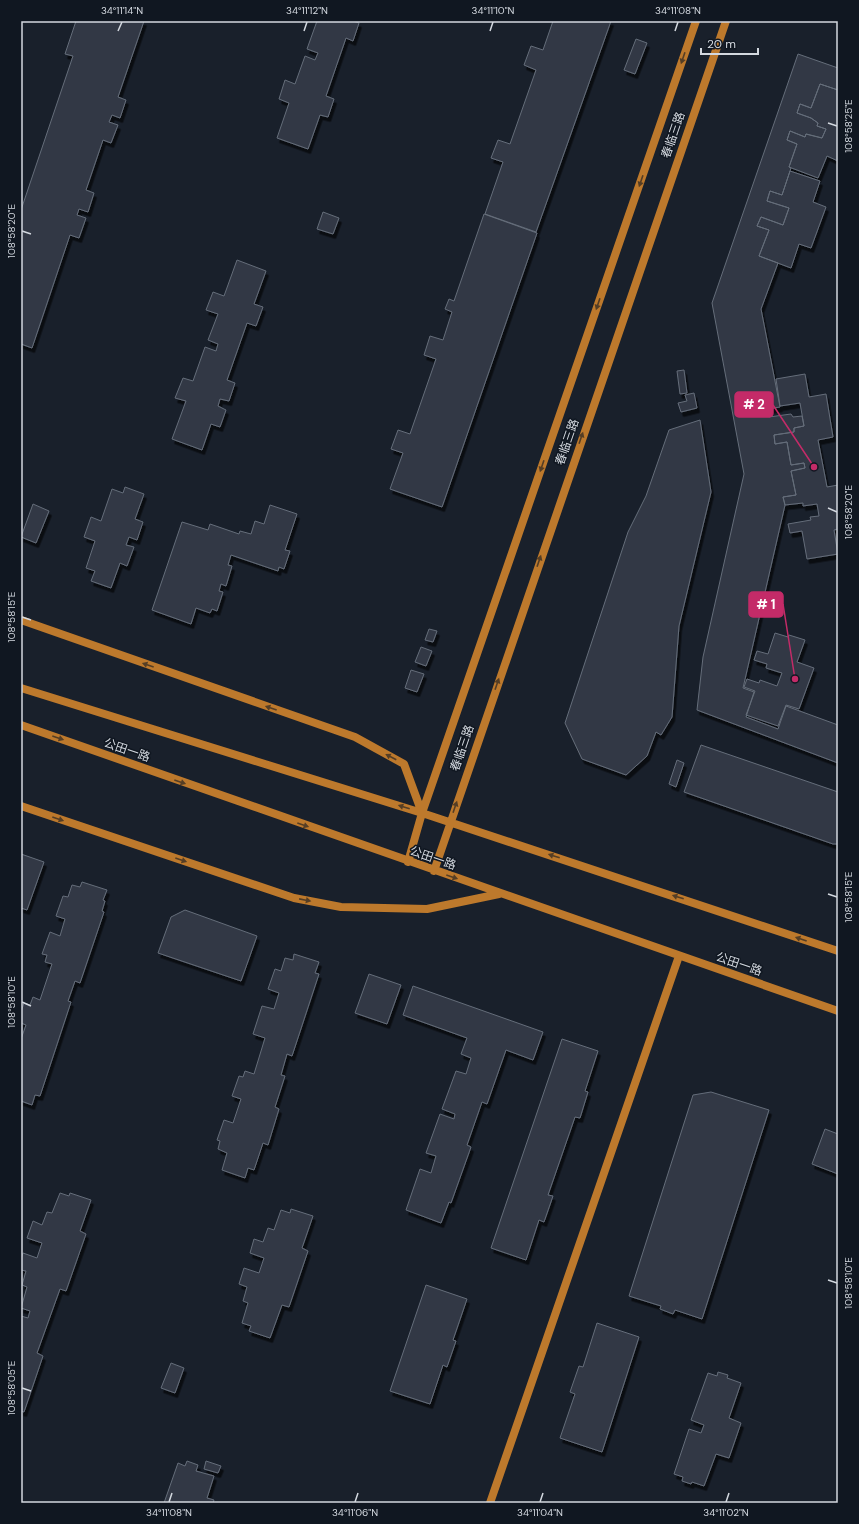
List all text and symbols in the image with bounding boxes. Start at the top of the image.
text: 34°11'14"N [101,4,143,17]
text: 34°11'12"N [286,4,328,17]
text: 34°11'10"N [471,4,515,17]
text: 34°11'08"N [655,4,701,17]
scale bar [701,30,758,56]
text: 20 m [707,36,736,52]
one-way arrow [680,52,686,64]
text: 108°58'25"E [842,99,855,153]
street label: 春临三路 [658,110,688,160]
one-way arrow [638,175,644,187]
text: 108°58'20"E [5,204,18,258]
one-way arrow [595,298,601,310]
callout: # 2 [735,392,773,417]
text: # 2 [743,396,765,413]
street label: 春临三路 [552,417,582,467]
one-way arrow [579,432,585,444]
one-way arrow [539,461,545,473]
text: 108°58'20"E [842,485,855,539]
one-way arrow [536,555,542,567]
text: 108°58'15"E [5,591,18,642]
callout: # 1 [749,592,783,617]
text: # 1 [757,596,775,613]
one-way arrow [141,662,153,668]
one-way arrow [494,678,500,690]
one-way arrow [264,705,276,711]
street label: 春临三路 [447,723,477,773]
street label: 公田一路 [102,735,152,765]
one-way arrow [52,736,64,742]
one-way arrow [385,753,396,760]
one-way arrow [175,779,187,785]
one-way arrow [452,801,458,813]
one-way arrow [398,804,410,810]
one-way arrow [52,816,64,822]
one-way arrow [297,822,309,828]
street label: 公田一路 [408,843,458,873]
one-way arrow [548,853,560,859]
one-way arrow [176,857,188,863]
text: 108°58'15"E [842,871,855,922]
one-way arrow [446,874,458,880]
one-way arrow [672,894,684,900]
one-way arrow [299,897,311,903]
one-way arrow [795,935,807,941]
street label: 公田一路 [714,949,764,979]
text: 108°58'10"E [5,976,18,1028]
text: 108°58'10"E [842,1257,855,1309]
text: 108°58'05"E [5,1360,18,1415]
text: 34°11'08"N [146,1506,192,1519]
text: 34°11'06"N [332,1506,378,1519]
text: 34°11'04"N [517,1506,563,1519]
text: 34°11'02"N [703,1506,749,1519]

